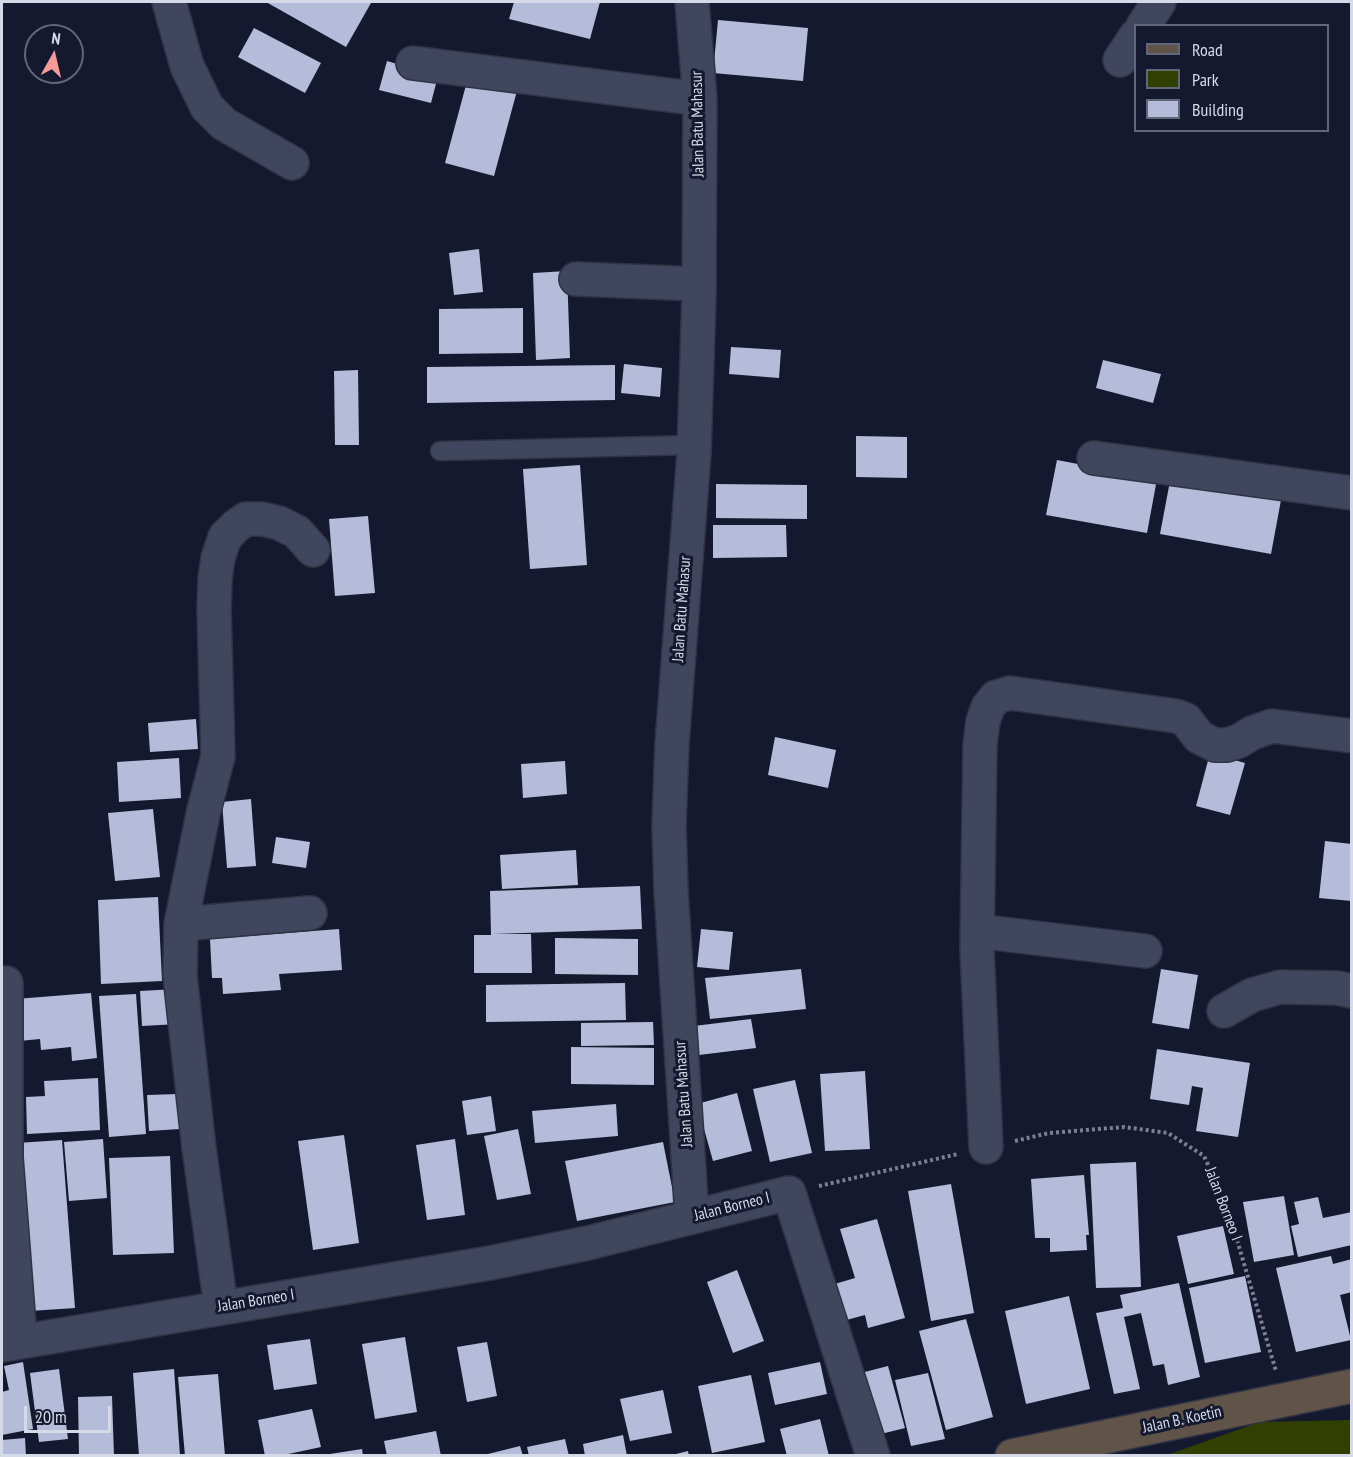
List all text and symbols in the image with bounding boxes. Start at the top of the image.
north arrow [24,24,84,84]
legend [1134,24,1329,132]
text: N [51,28,62,49]
text: Road [1192,38,1223,61]
text: Park [1192,68,1219,91]
street label: Jalan Batu Mahasur [687,71,709,177]
text: Building [1192,98,1244,121]
street label: Jalan Batu Mahasur [669,555,695,663]
street label: Jalan Batu Mahasur [671,1040,697,1148]
street label: Jalan Borneo I [1200,1165,1246,1243]
street label: Jalan Borneo I [692,1188,772,1226]
street label: Jalan Borneo I [216,1285,296,1317]
scale bar [27,1394,114,1432]
street label: Jalan B. Koetin [1141,1402,1223,1438]
text: 20 m [35,1405,67,1428]

